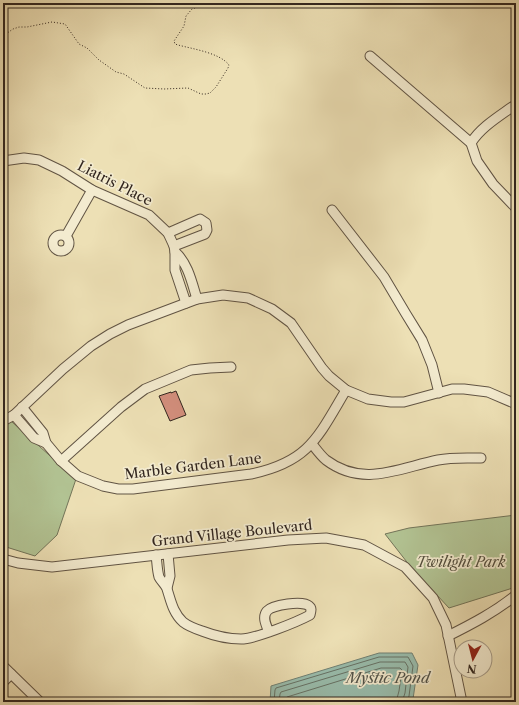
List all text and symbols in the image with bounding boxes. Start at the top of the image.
street label: Liatris Place [75,156,156,210]
street label: Marble Garden Lane [123,449,263,483]
street label: Grand Village Boulevard [151,516,314,550]
park label: Twilight Park [417,553,506,571]
north arrow [453,639,493,679]
text: N [466,661,477,676]
water label: Mystic Pond [344,668,432,687]

